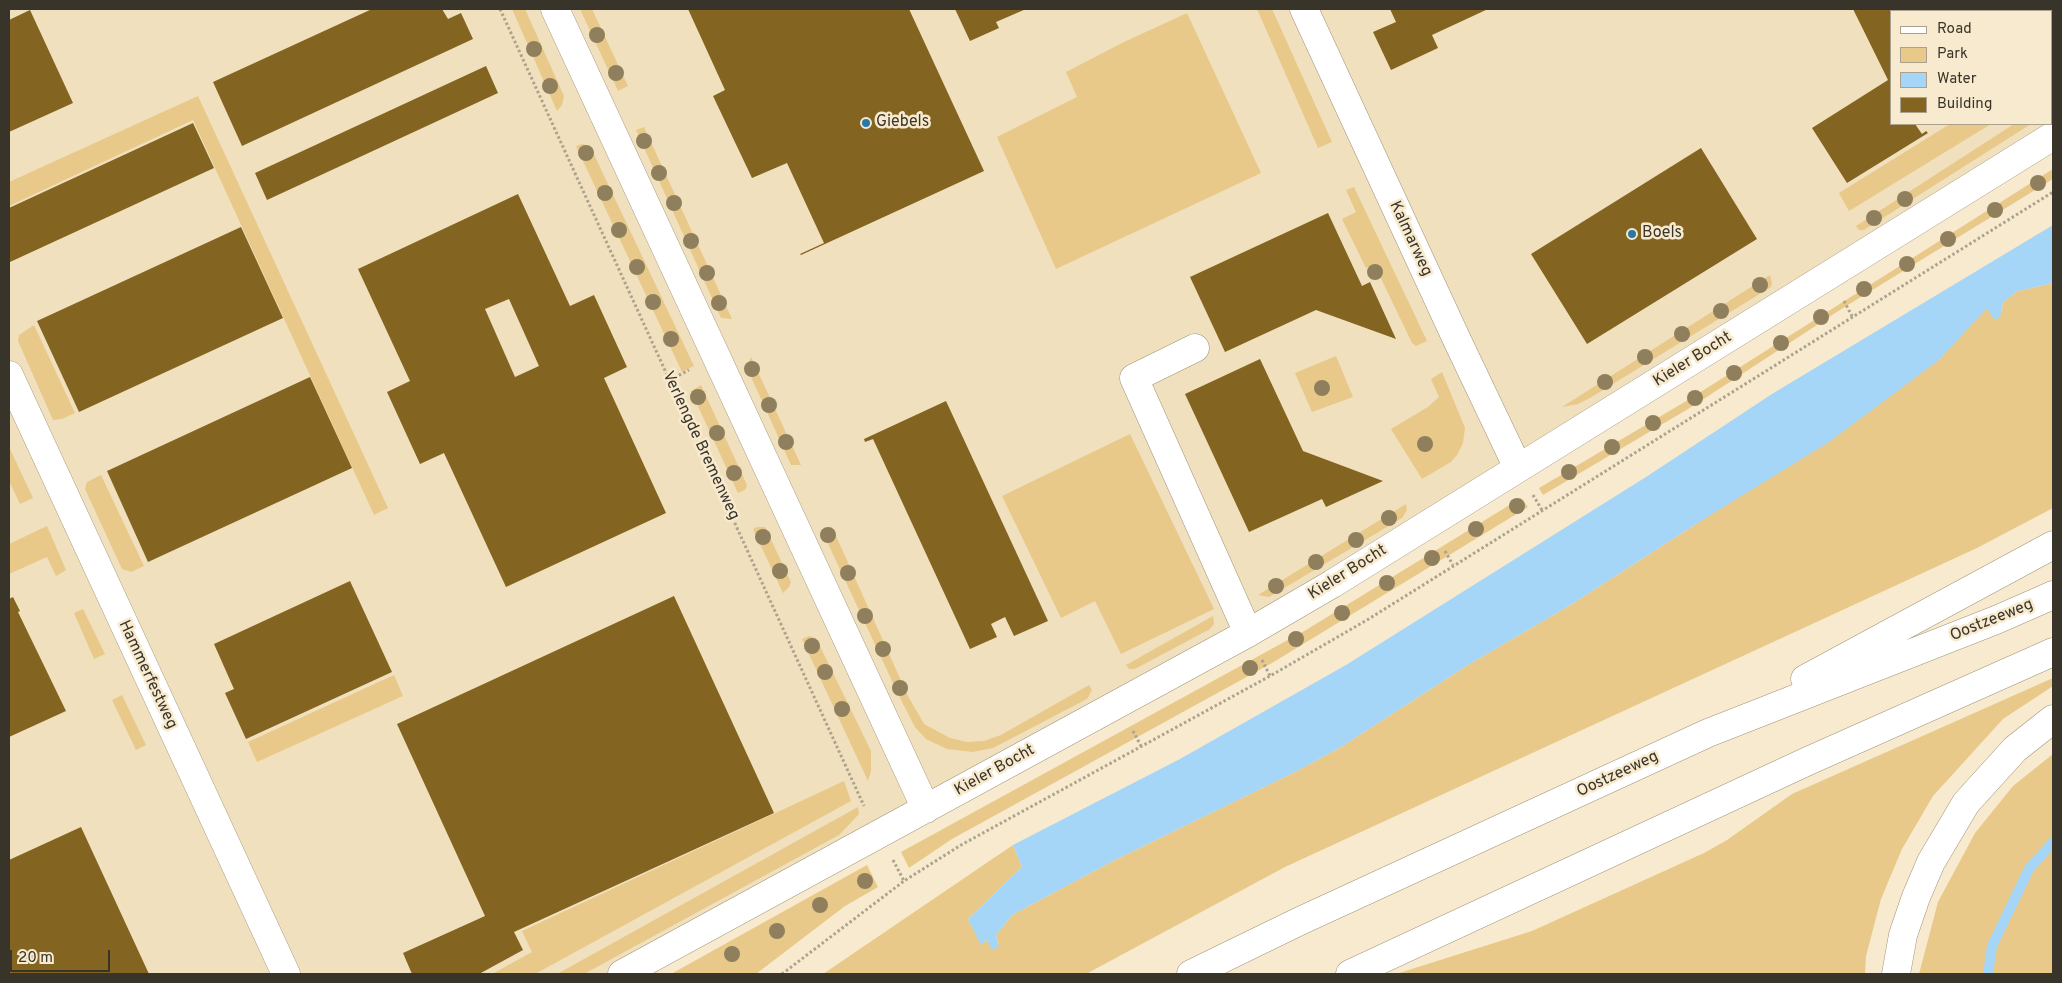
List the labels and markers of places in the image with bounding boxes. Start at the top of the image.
place label: Giebels [876,113,929,133]
marker: Giebels [860,117,872,129]
place label: Boels [1642,224,1682,244]
marker: Boels [1626,228,1638,240]

